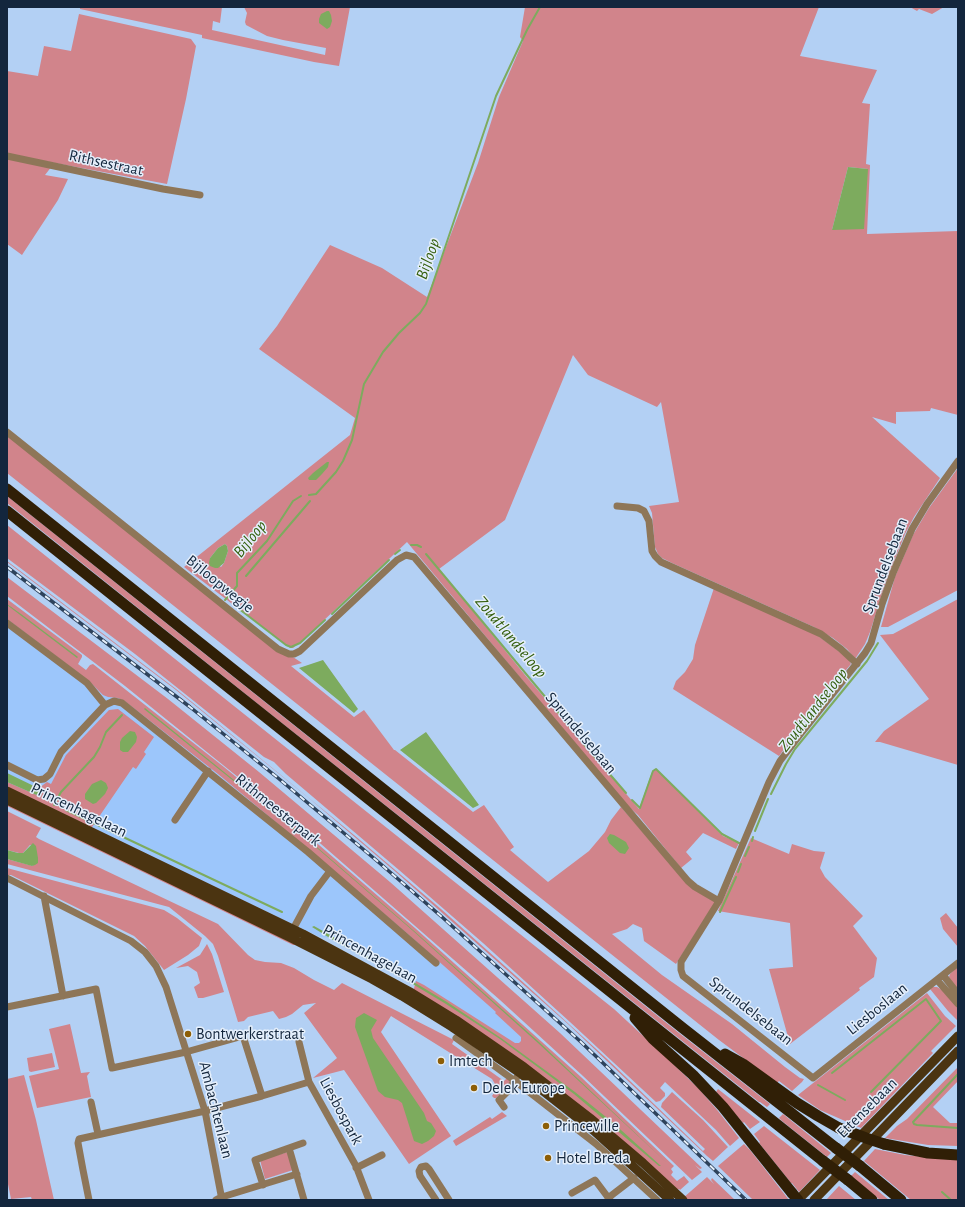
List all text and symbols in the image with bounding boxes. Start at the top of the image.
street label: Rithsestraat [67,146,145,180]
water label: Bijloop [412,236,444,282]
street label: Sprundelsebaan [858,515,912,617]
water label: Bijloop [229,516,271,562]
street label: Bijloopwegje [182,551,258,617]
water label: Zoudtlandseloop [471,592,551,682]
water label: Zoudtlandseloop [774,664,852,756]
street label: Sprundelsebaan [541,688,621,778]
street label: Rithmeesterpark [231,770,325,850]
street label: Princenhagelaan [28,778,130,842]
street label: Princenhagelaan [319,920,421,988]
street label: Sprundelsebaan [705,972,797,1050]
street label: Liesboslaan [843,979,911,1039]
place label: Bontwerkerstraat [196,1024,304,1044]
marker: Bontwerkerstraat [183,1029,193,1039]
place label: Imtech [449,1051,493,1071]
marker: Imtech [436,1056,446,1066]
street label: Ambachtenlaan [195,1059,237,1161]
street label: Liesbospark [315,1074,367,1148]
street label: Ettensebaan [833,1074,901,1142]
place label: Delek Europe [482,1078,565,1098]
marker: Delek Europe [469,1083,479,1093]
place label: Princeville [554,1116,619,1136]
marker: Princeville [541,1121,551,1131]
place label: Hotel Breda [556,1148,630,1168]
marker: Hotel Breda [543,1153,553,1163]

